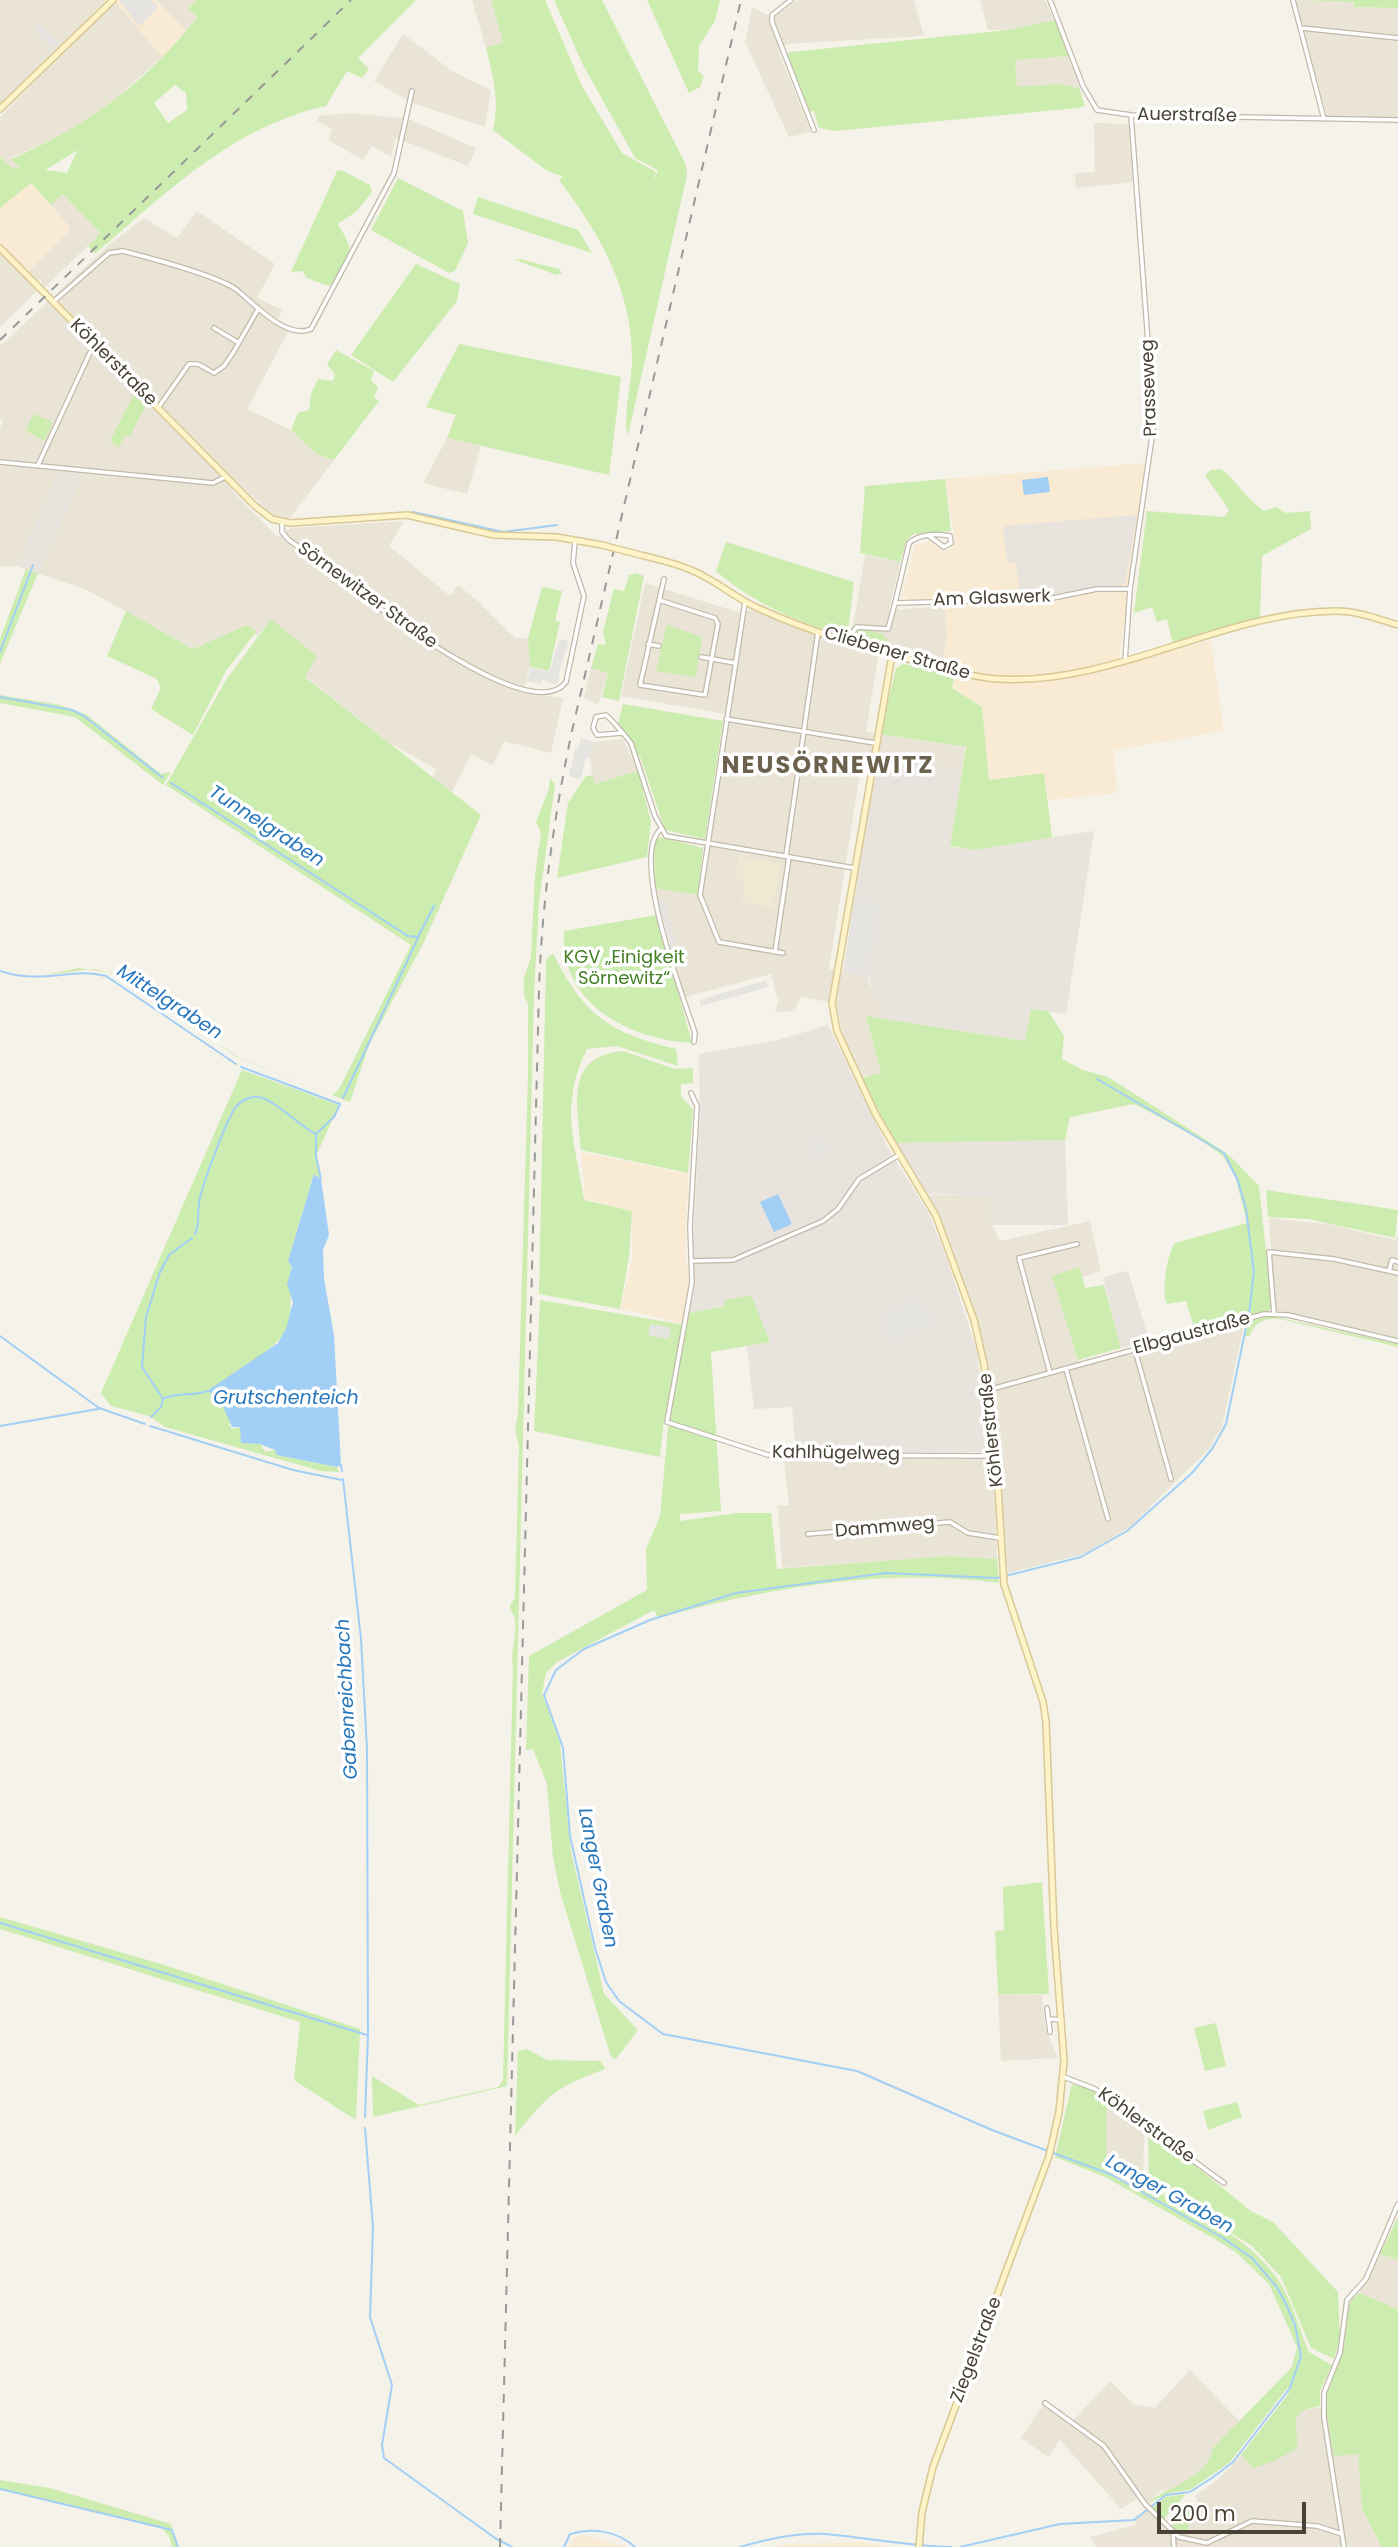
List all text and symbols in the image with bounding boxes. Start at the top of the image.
street label: Auerstraße [1137,104,1237,128]
street label: Köhlerstraße [65,315,161,411]
street label: Prasseweg [1138,339,1162,437]
street label: Sörnewitzer Straße [293,538,441,654]
street label: Am Glaswerk [933,586,1051,612]
street label: Cliebener Straße [822,623,972,685]
district label: NEUSÖRNEWITZ [723,753,933,781]
water label: Tunnelgraben [204,781,328,873]
park label: KGV „Einigkeit Sörnewitz“ [563,947,685,990]
water label: Mittelgraben [112,961,226,1045]
street label: Elbgaustraße [1131,1308,1253,1360]
street label: Köhlerstraße [975,1372,1009,1488]
water label: Grutschenteich [213,1388,359,1410]
street label: Kahlhügelweg [772,1442,900,1466]
street label: Dammweg [834,1513,936,1543]
water label: Gabenreichbach [332,1618,364,1780]
water label: Langer Graben [572,1806,622,1950]
street label: Köhlerstraße [1093,2084,1199,2168]
water label: Langer Graben [1101,2151,1237,2239]
street label: Ziegelstraße [947,2294,1007,2406]
scale bar [1160,2488,1309,2532]
text: 200 m [1170,2499,1236,2528]

